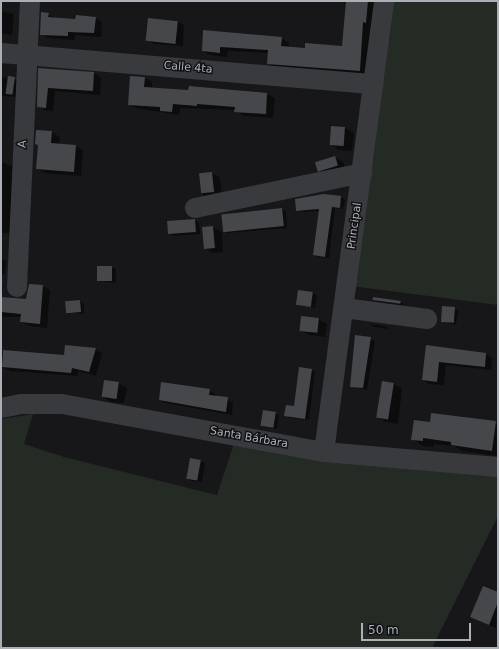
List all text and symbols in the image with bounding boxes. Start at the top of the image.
street label: Calle 4ta [163,59,213,77]
street label: A [16,140,30,148]
street label: Principal [345,202,365,250]
street label: Santa Bárbara [209,425,289,451]
scale bar [363,615,473,641]
text: 50 m [368,623,399,637]

